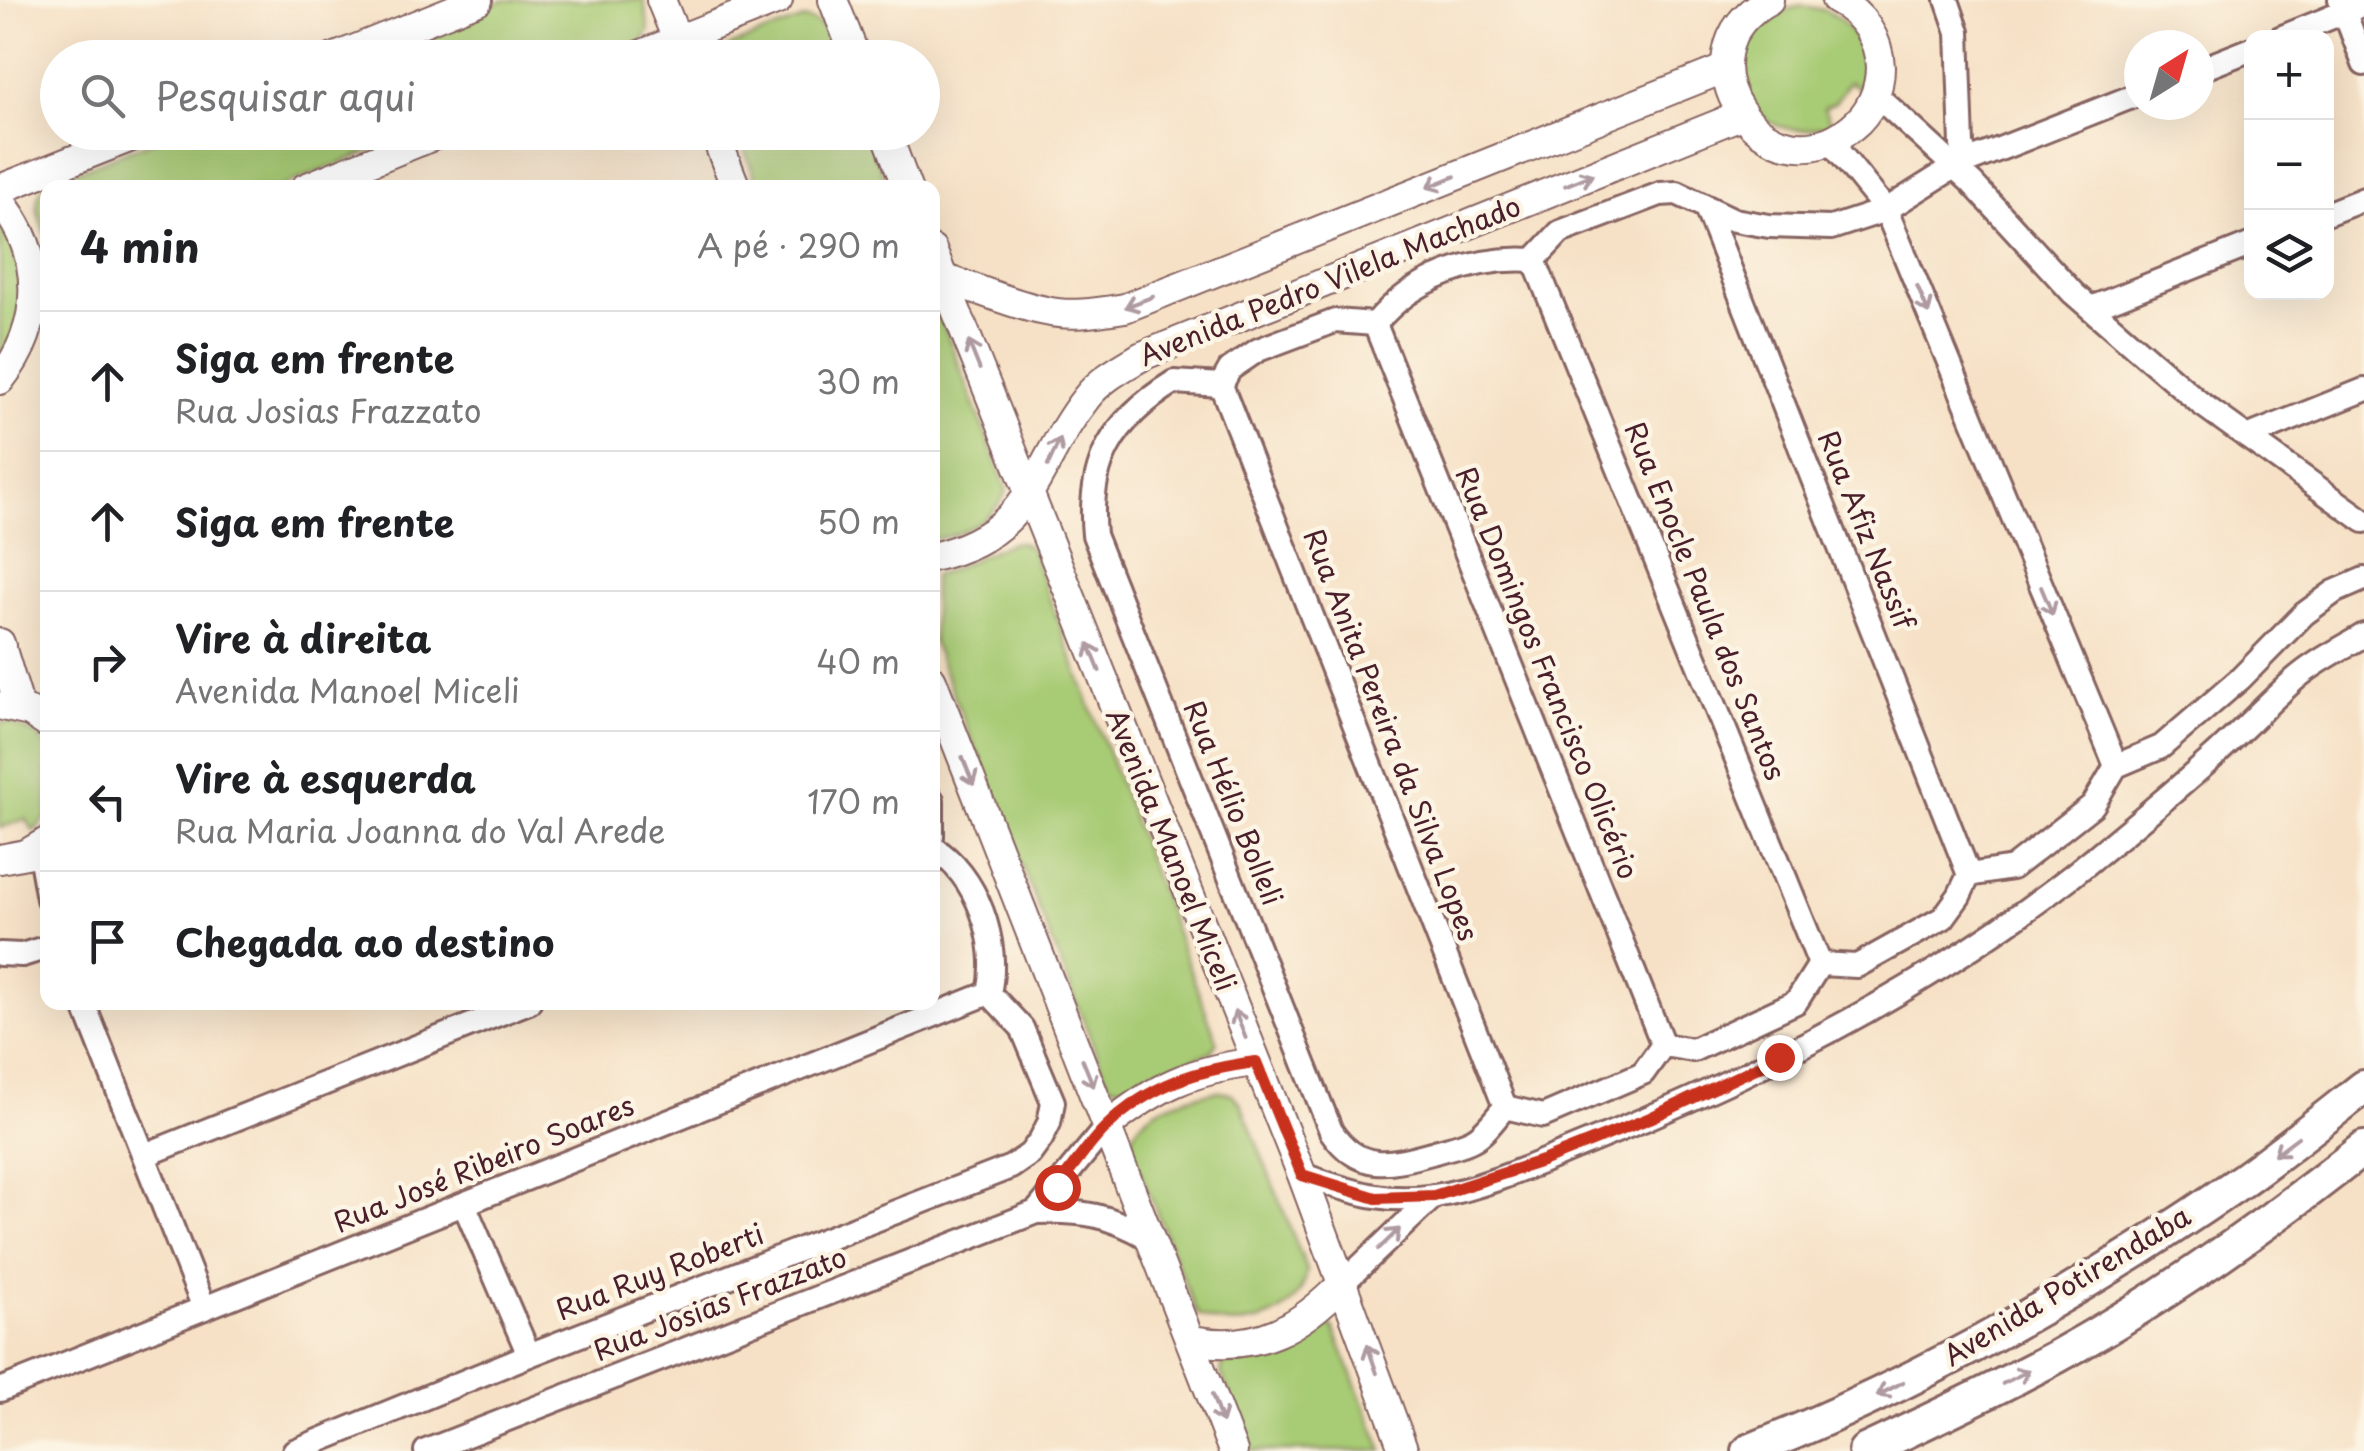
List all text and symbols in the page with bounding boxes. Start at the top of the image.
north arrow [2124,30,2214,120]
map controls [2244,30,2334,300]
button: + [2244,30,2334,120]
search box [40,40,940,150]
text: Pesquisar aqui [155,67,416,124]
icon: search [75,68,130,123]
button: − [2244,120,2334,210]
one-way arrow [1563,170,1594,188]
one-way arrow [1426,174,1456,192]
street label: Avenida Pedro Vilela Machado [1132,183,1527,376]
button: layers [2244,210,2334,300]
text: 4 min [80,214,200,277]
text: A pé · 290 m [697,221,900,269]
one-way arrow [1915,285,1933,315]
one-way arrow [1124,295,1154,313]
text: Siga em frente [175,329,455,386]
one-way arrow [964,340,982,371]
icon: ahead [80,354,135,409]
text: 30 m [816,357,900,405]
text: Rua Josias Frazzato [175,386,481,434]
street label: Rua Enocle Paula dos Santos [1615,415,1798,786]
street label: Rua Afiz Nassif [1808,424,1928,638]
one-way arrow [1045,438,1064,468]
street label: Rua Domingos Francisco Olicério [1446,460,1651,885]
text: Siga em frente [175,493,455,550]
icon: ahead [80,494,135,549]
text: 50 m [817,497,900,545]
street label: Rua Anita Pereira da Silva Lopes [1294,522,1491,947]
one-way arrow [2040,585,2058,616]
text: Vire à direita [175,609,431,666]
icon: right [80,634,135,689]
text: 40 m [816,637,900,685]
one-way arrow [1084,642,1102,673]
text: Avenida Manoel Miceli [175,666,520,714]
street label: Rua Hélio Bolleli [1174,694,1295,911]
street label: Avenida Manoel Miceli [1096,702,1249,997]
text: Vire à esquerda [175,749,476,806]
one-way arrow [961,755,979,785]
icon: left [80,774,135,829]
text: 170 m [807,777,900,825]
text: Rua Maria Joanna do Val Arede [175,806,666,854]
text: Chegada ao destino [175,913,554,970]
icon: arrive [80,914,135,969]
one-way arrow [1230,1009,1248,1040]
route end [1757,1035,1803,1081]
one-way arrow [1080,1057,1098,1088]
street label: Rua José Ribeiro Soares [327,1083,640,1243]
one-way arrow [2274,1135,2300,1157]
route start [1035,1165,1081,1211]
street label: Avenida Potirendaba [1934,1194,2198,1376]
street label: Rua Ruy Roberti [549,1211,770,1330]
one-way arrow [1377,1227,1401,1251]
street label: Rua Josias Frazzato [587,1234,852,1371]
one-way arrow [1361,1344,1379,1376]
one-way arrow [2000,1367,2030,1386]
one-way arrow [1876,1379,1906,1399]
one-way arrow [1209,1392,1227,1423]

